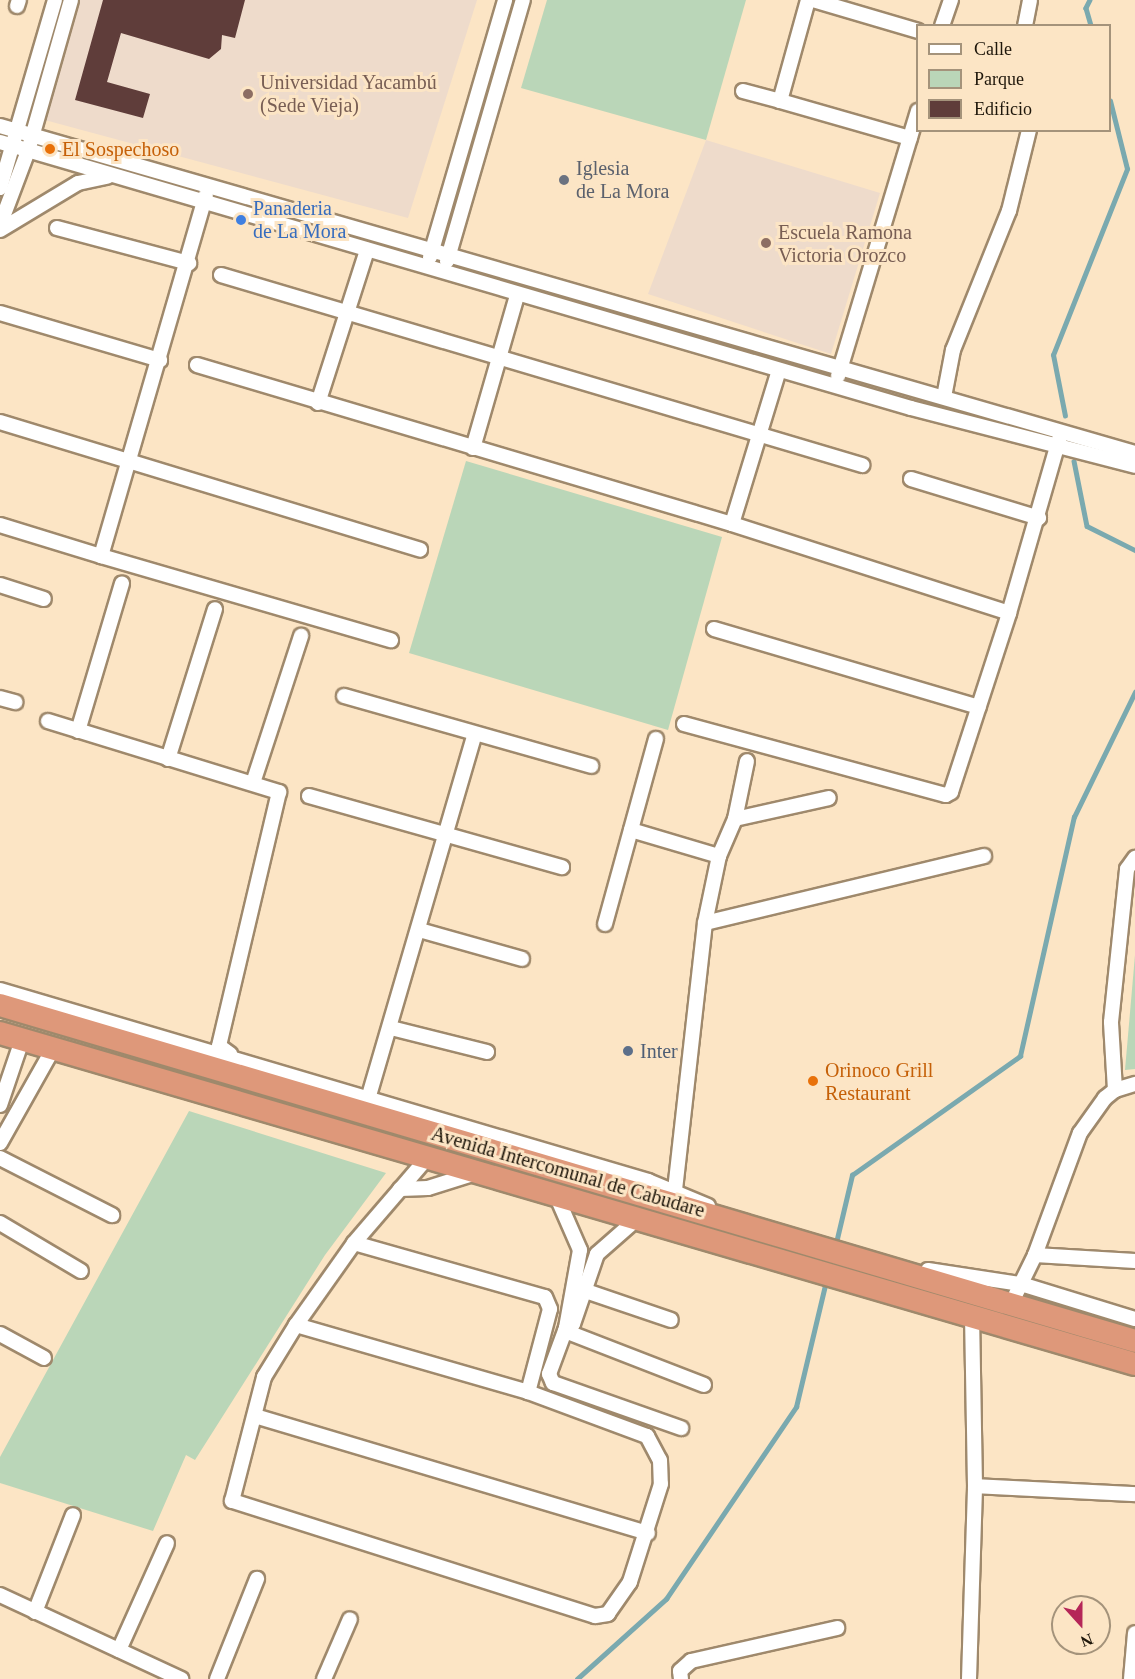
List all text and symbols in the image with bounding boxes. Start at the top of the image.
legend [916,24,1111,132]
text: Calle [974,39,1012,59]
text: Parque [974,69,1024,89]
place label: Universidad Yacambú (Sede Vieja) [260,70,437,117]
marker: Universidad Yacambú (Sede Vieja) [241,87,255,101]
text: Edificio [974,99,1032,119]
place label: El Sospechoso [62,137,179,161]
marker: El Sospechoso [43,142,57,156]
place label: Iglesia de La Mora [576,156,669,203]
marker: Iglesia de La Mora [557,173,571,187]
place label: Panaderia de La Mora [253,196,346,243]
marker: Panaderia de La Mora [234,213,248,227]
place label: Escuela Ramona Victoria Orozco [778,220,912,267]
marker: Escuela Ramona Victoria Orozco [759,236,773,250]
place label: Inter [640,1039,678,1063]
marker: Inter [621,1044,635,1058]
place label: Orinoco Grill Restaurant [825,1058,933,1105]
marker: Orinoco Grill Restaurant [806,1074,820,1088]
street label: Avenida Intercomunal de Cabudare [428,1121,708,1223]
north arrow [1051,1595,1111,1655]
text: N [1078,1630,1095,1650]

